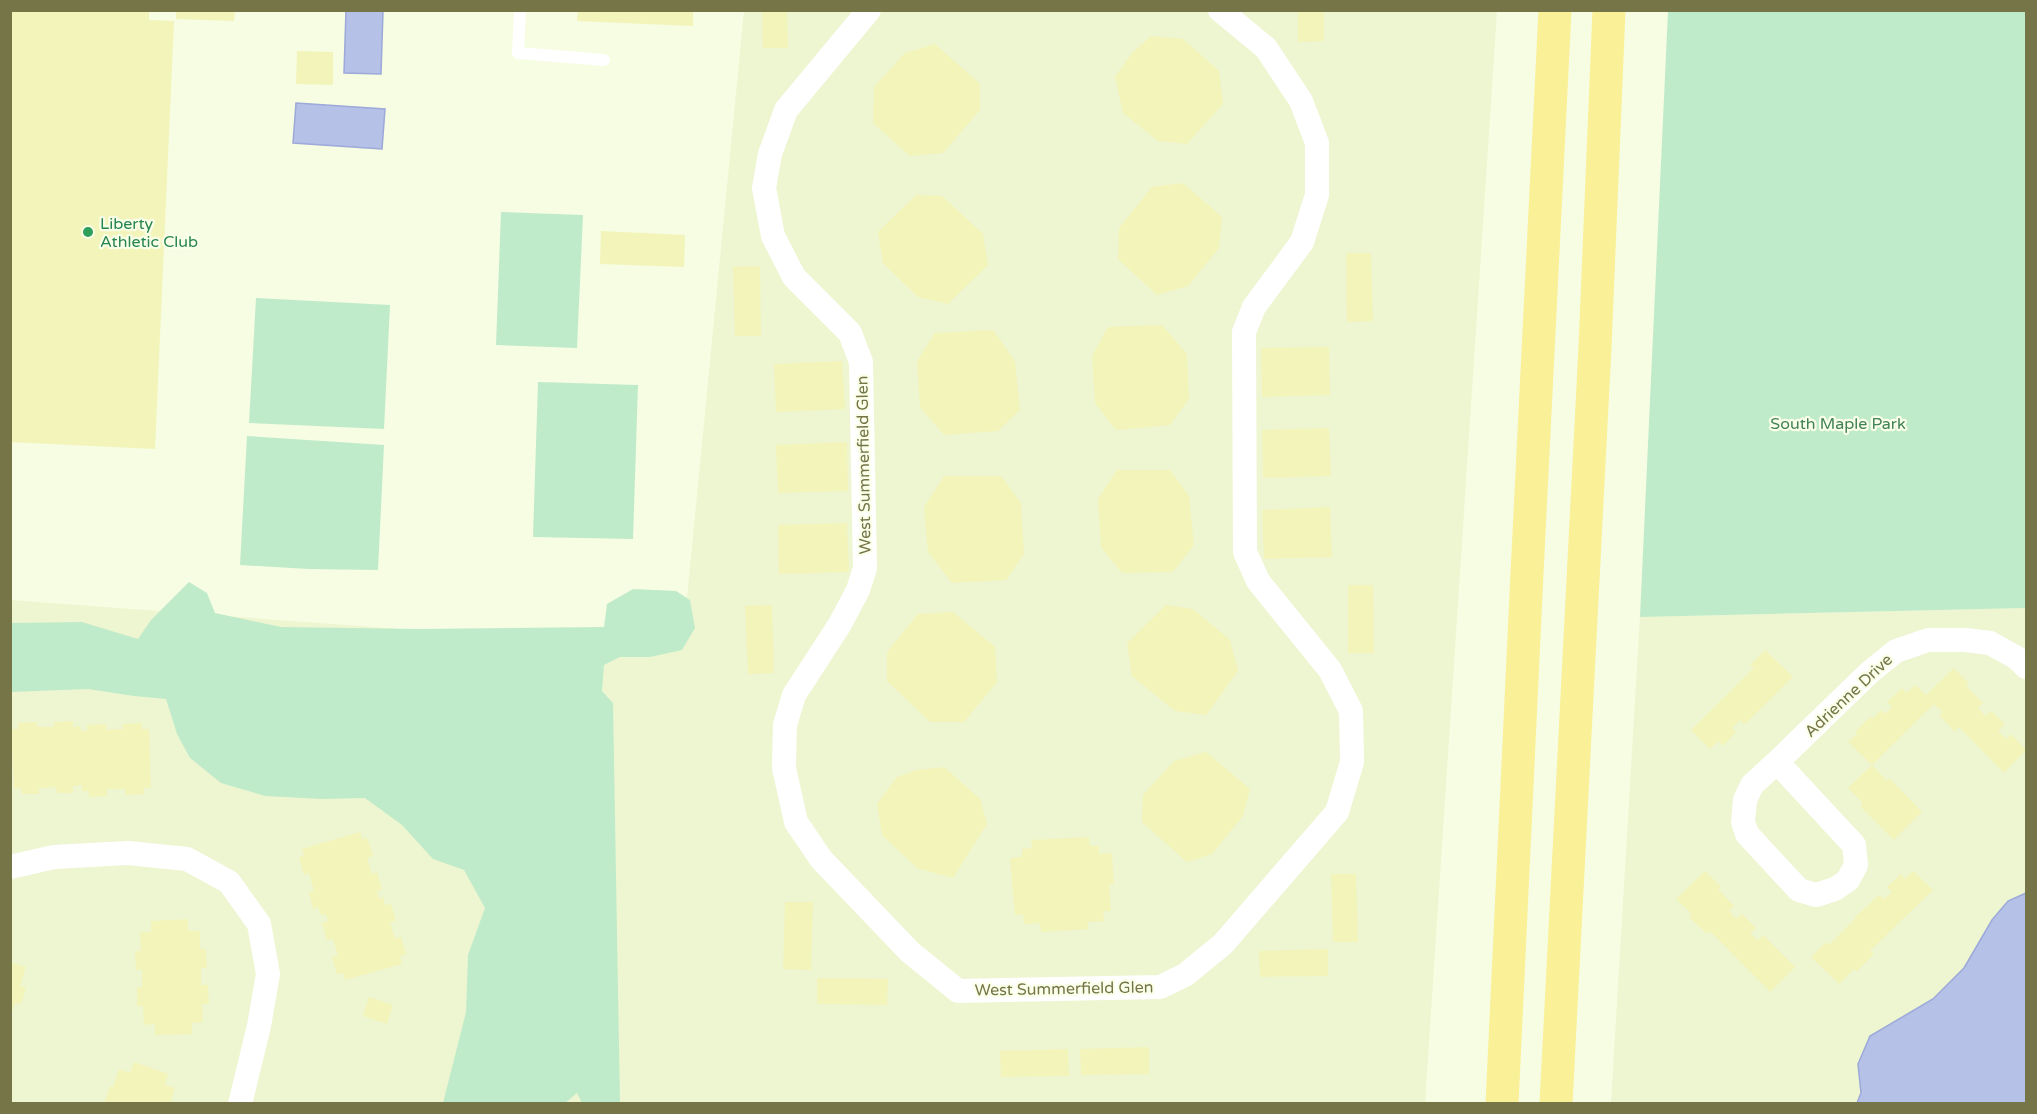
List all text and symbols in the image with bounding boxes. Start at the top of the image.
place label: Liberty Athletic Club [100,214,198,252]
marker: Liberty Athletic Club [81,225,95,239]
street label: West Summerfield Glen [852,375,876,555]
park label: South Maple Park [1770,414,1906,434]
street label: Adrienne Drive [1800,650,1897,742]
street label: West Summerfield Glen [974,977,1154,1001]

